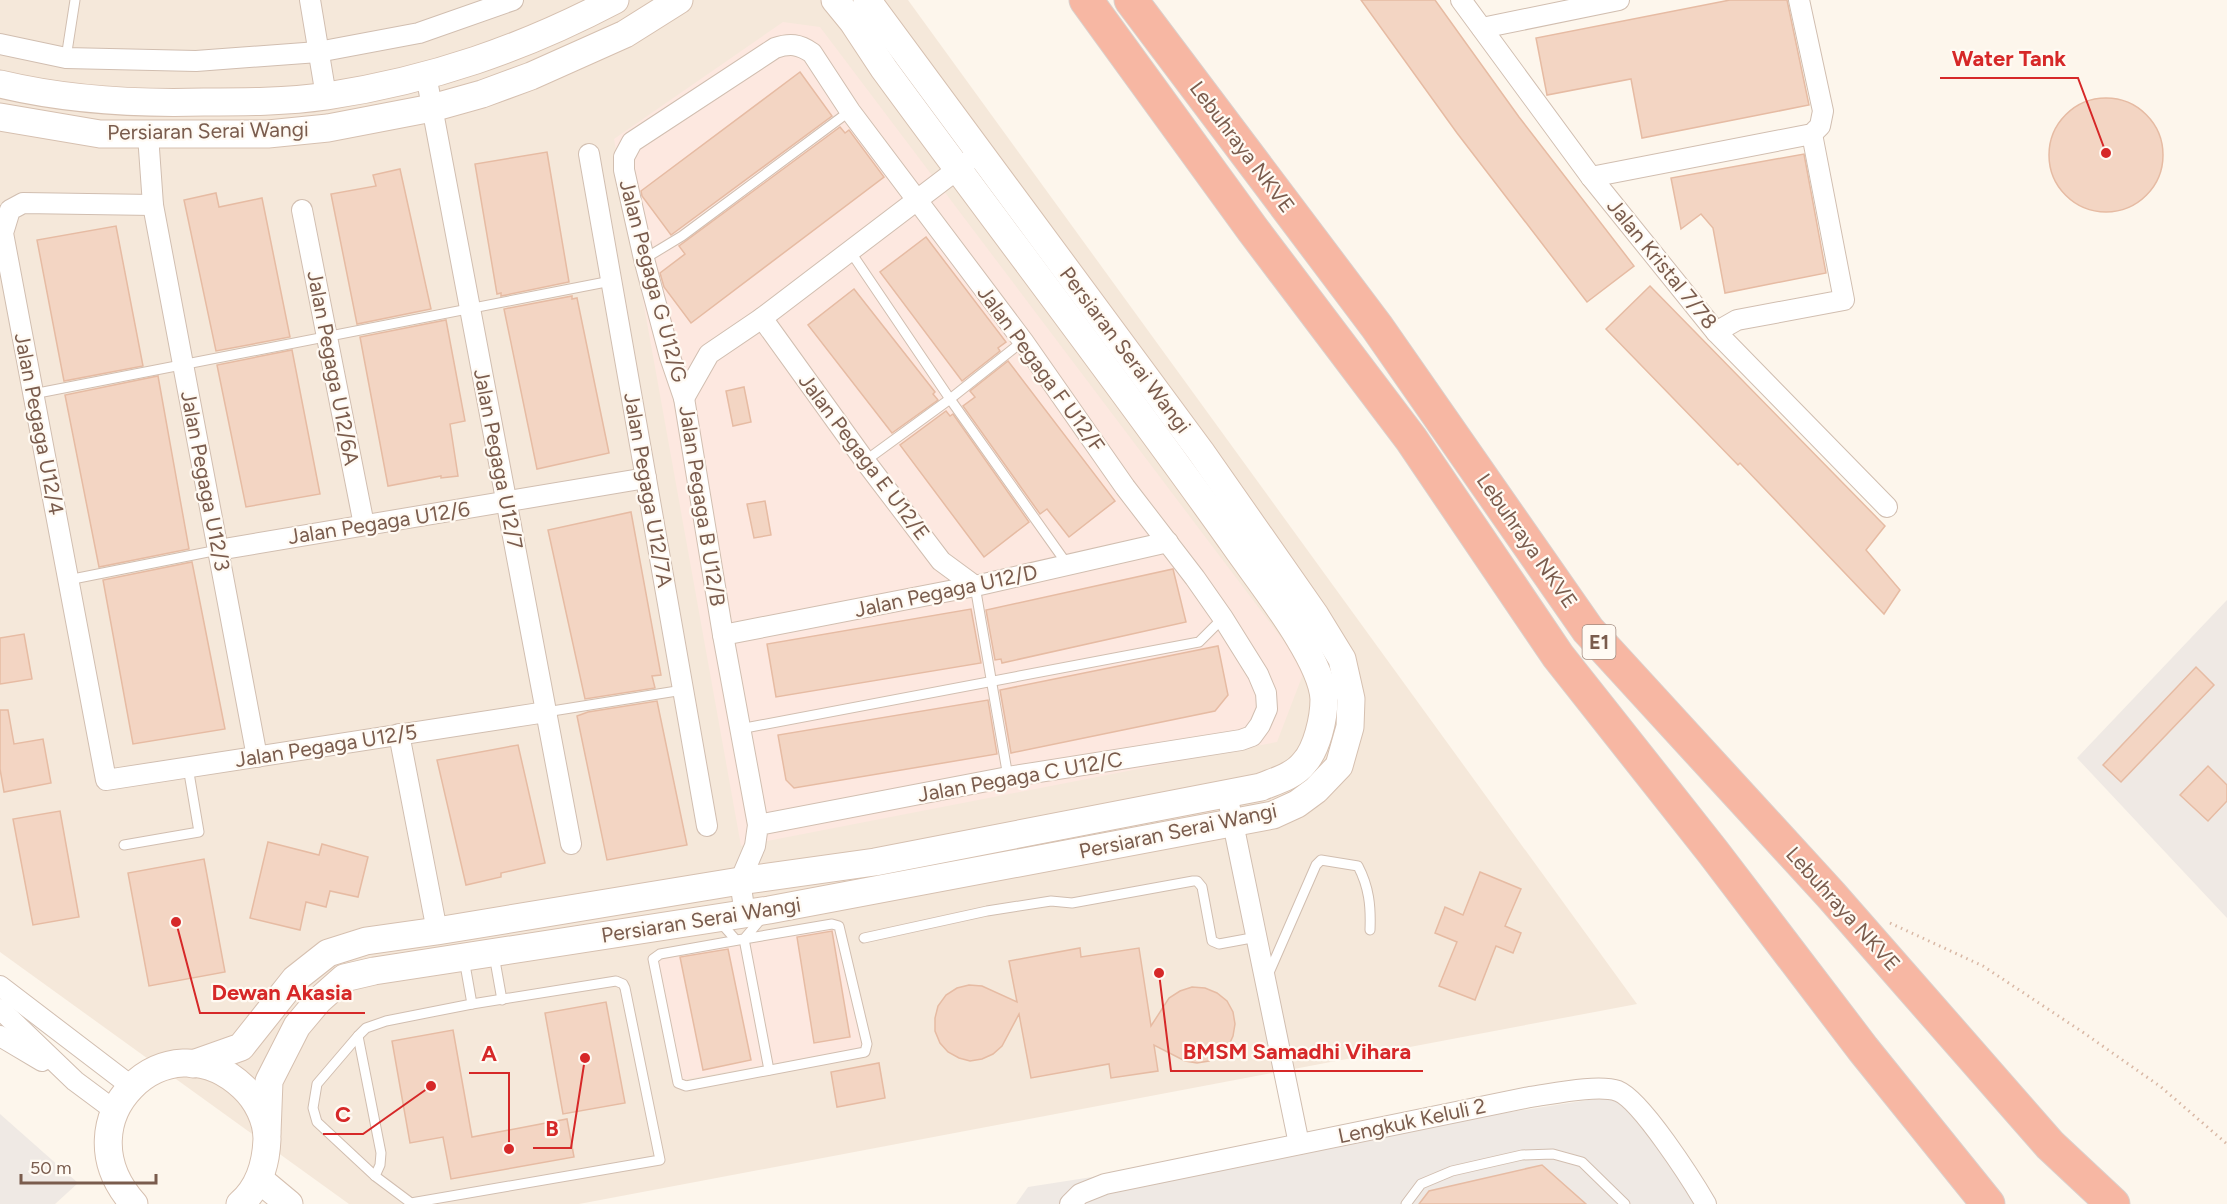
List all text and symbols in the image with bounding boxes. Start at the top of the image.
callout: Water Tank [1940,38,2078,78]
text: Water Tank [1952,45,2066,72]
street label: Lebuhraya NKVE [1185,76,1300,218]
street label: Persiaran Serai Wangi [107,116,309,145]
street label: Jalan Pegaga G U12/G [614,177,693,385]
street label: Jalan Kristal 7/78 [1602,194,1723,334]
street label: Persiaran Serai Wangi [1055,262,1196,438]
street label: Jalan Pegaga U12/6A [302,268,365,467]
street label: Jalan Pegaga F U12/F [973,281,1110,457]
street label: Jalan Pegaga U12/4 [10,331,69,517]
street label: Jalan Pegaga U12/7 [469,367,528,551]
street label: Jalan Pegaga E U12/E [794,369,935,545]
street label: Jalan Pegaga U12/3 [176,389,235,573]
street label: Jalan Pegaga U12/7A [619,391,678,589]
street label: Jalan Pegaga B U12/B [674,404,731,608]
street label: Lebuhraya NKVE [1472,469,1583,613]
street label: Jalan Pegaga U12/6 [286,496,472,549]
street label: Jalan Pegaga U12/D [852,559,1040,622]
road number: E1 [1582,625,1616,659]
street label: Jalan Pegaga U12/5 [233,719,419,772]
street label: Jalan Pegaga C U12/C [916,746,1124,807]
street label: Persiaran Serai Wangi [1077,797,1279,864]
street label: Lebuhraya NKVE [1781,841,1906,976]
street label: Persiaran Serai Wangi [599,891,803,948]
callout: Dewan Akasia [200,973,365,1013]
text: Dewan Akasia [211,979,353,1006]
callout: BMSM Samadhi Vihara [1171,1031,1423,1071]
callout: A [469,1033,509,1073]
text: BMSM Samadhi Vihara [1183,1038,1411,1065]
text: A [481,1040,497,1067]
street label: Lengkuk Keluli 2 [1336,1093,1488,1148]
callout: C [323,1094,363,1134]
text: C [335,1101,351,1128]
callout: B [533,1108,571,1148]
text: B [545,1115,559,1142]
scale bar [21,1147,156,1185]
text: 50 m [30,1157,72,1179]

